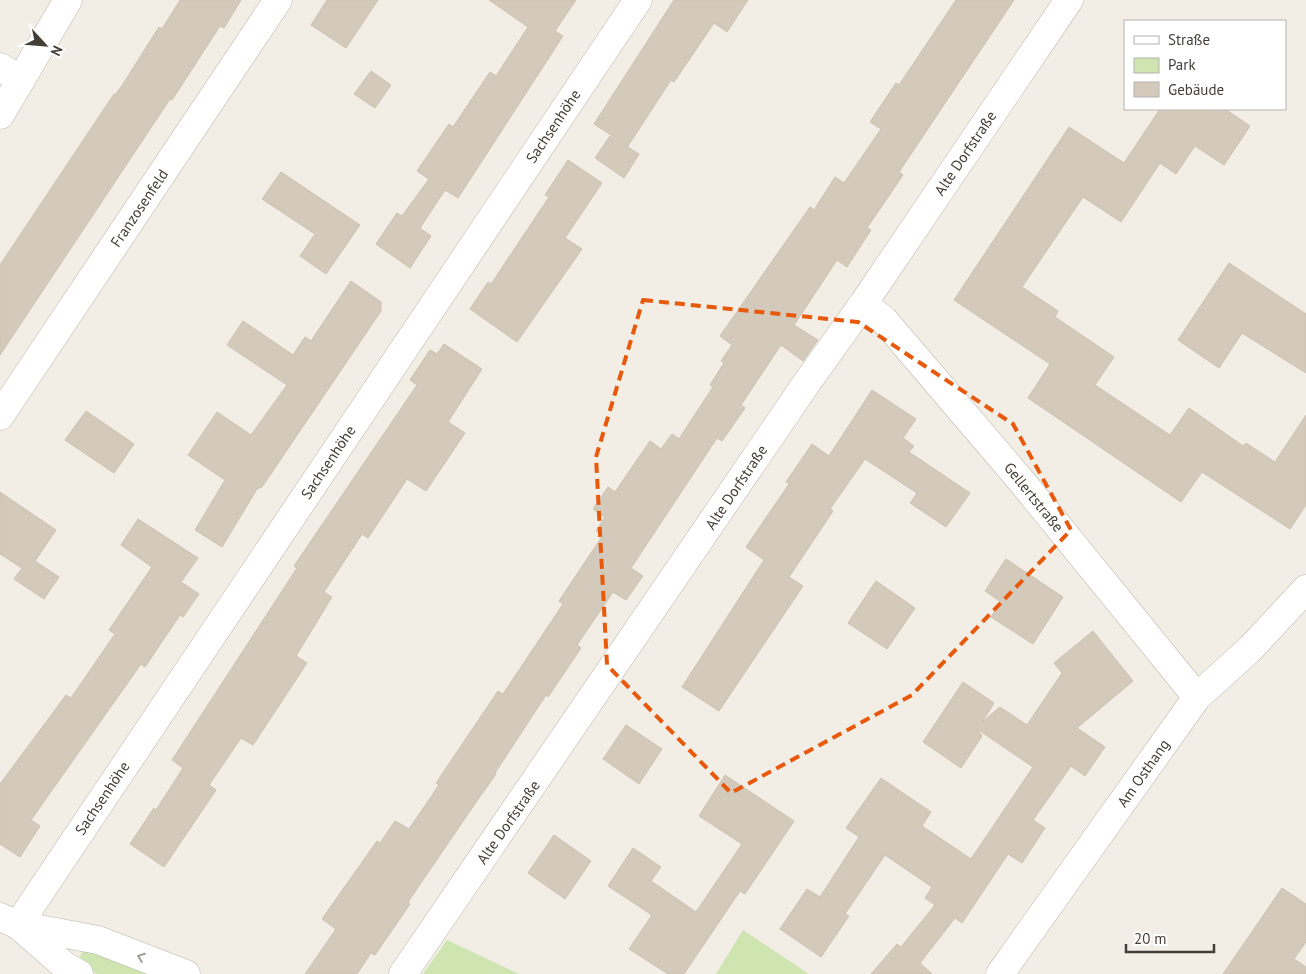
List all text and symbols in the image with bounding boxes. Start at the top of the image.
north arrow [20,20,70,70]
legend [1124,20,1286,110]
text: Straße [1168,30,1210,49]
text: N [47,43,67,59]
text: Park [1168,55,1196,74]
text: Gebäude [1168,80,1224,99]
street label: Sachsenhöhe [521,86,585,166]
street label: Alte Dorfstraße [930,107,1000,199]
street label: Franzosenfeld [106,165,172,251]
street label: Sachsenhöhe [296,422,360,502]
street label: Alte Dorfstraße [701,441,771,533]
street label: Gellertstraße [1000,458,1068,536]
street label: Am Osthang [1113,735,1173,811]
street label: Sachsenhöhe [70,758,134,838]
street label: Alte Dorfstraße [472,776,544,868]
scale bar [1126,922,1214,954]
text: 20 m [1134,929,1167,948]
one-way arrow [137,952,146,963]

